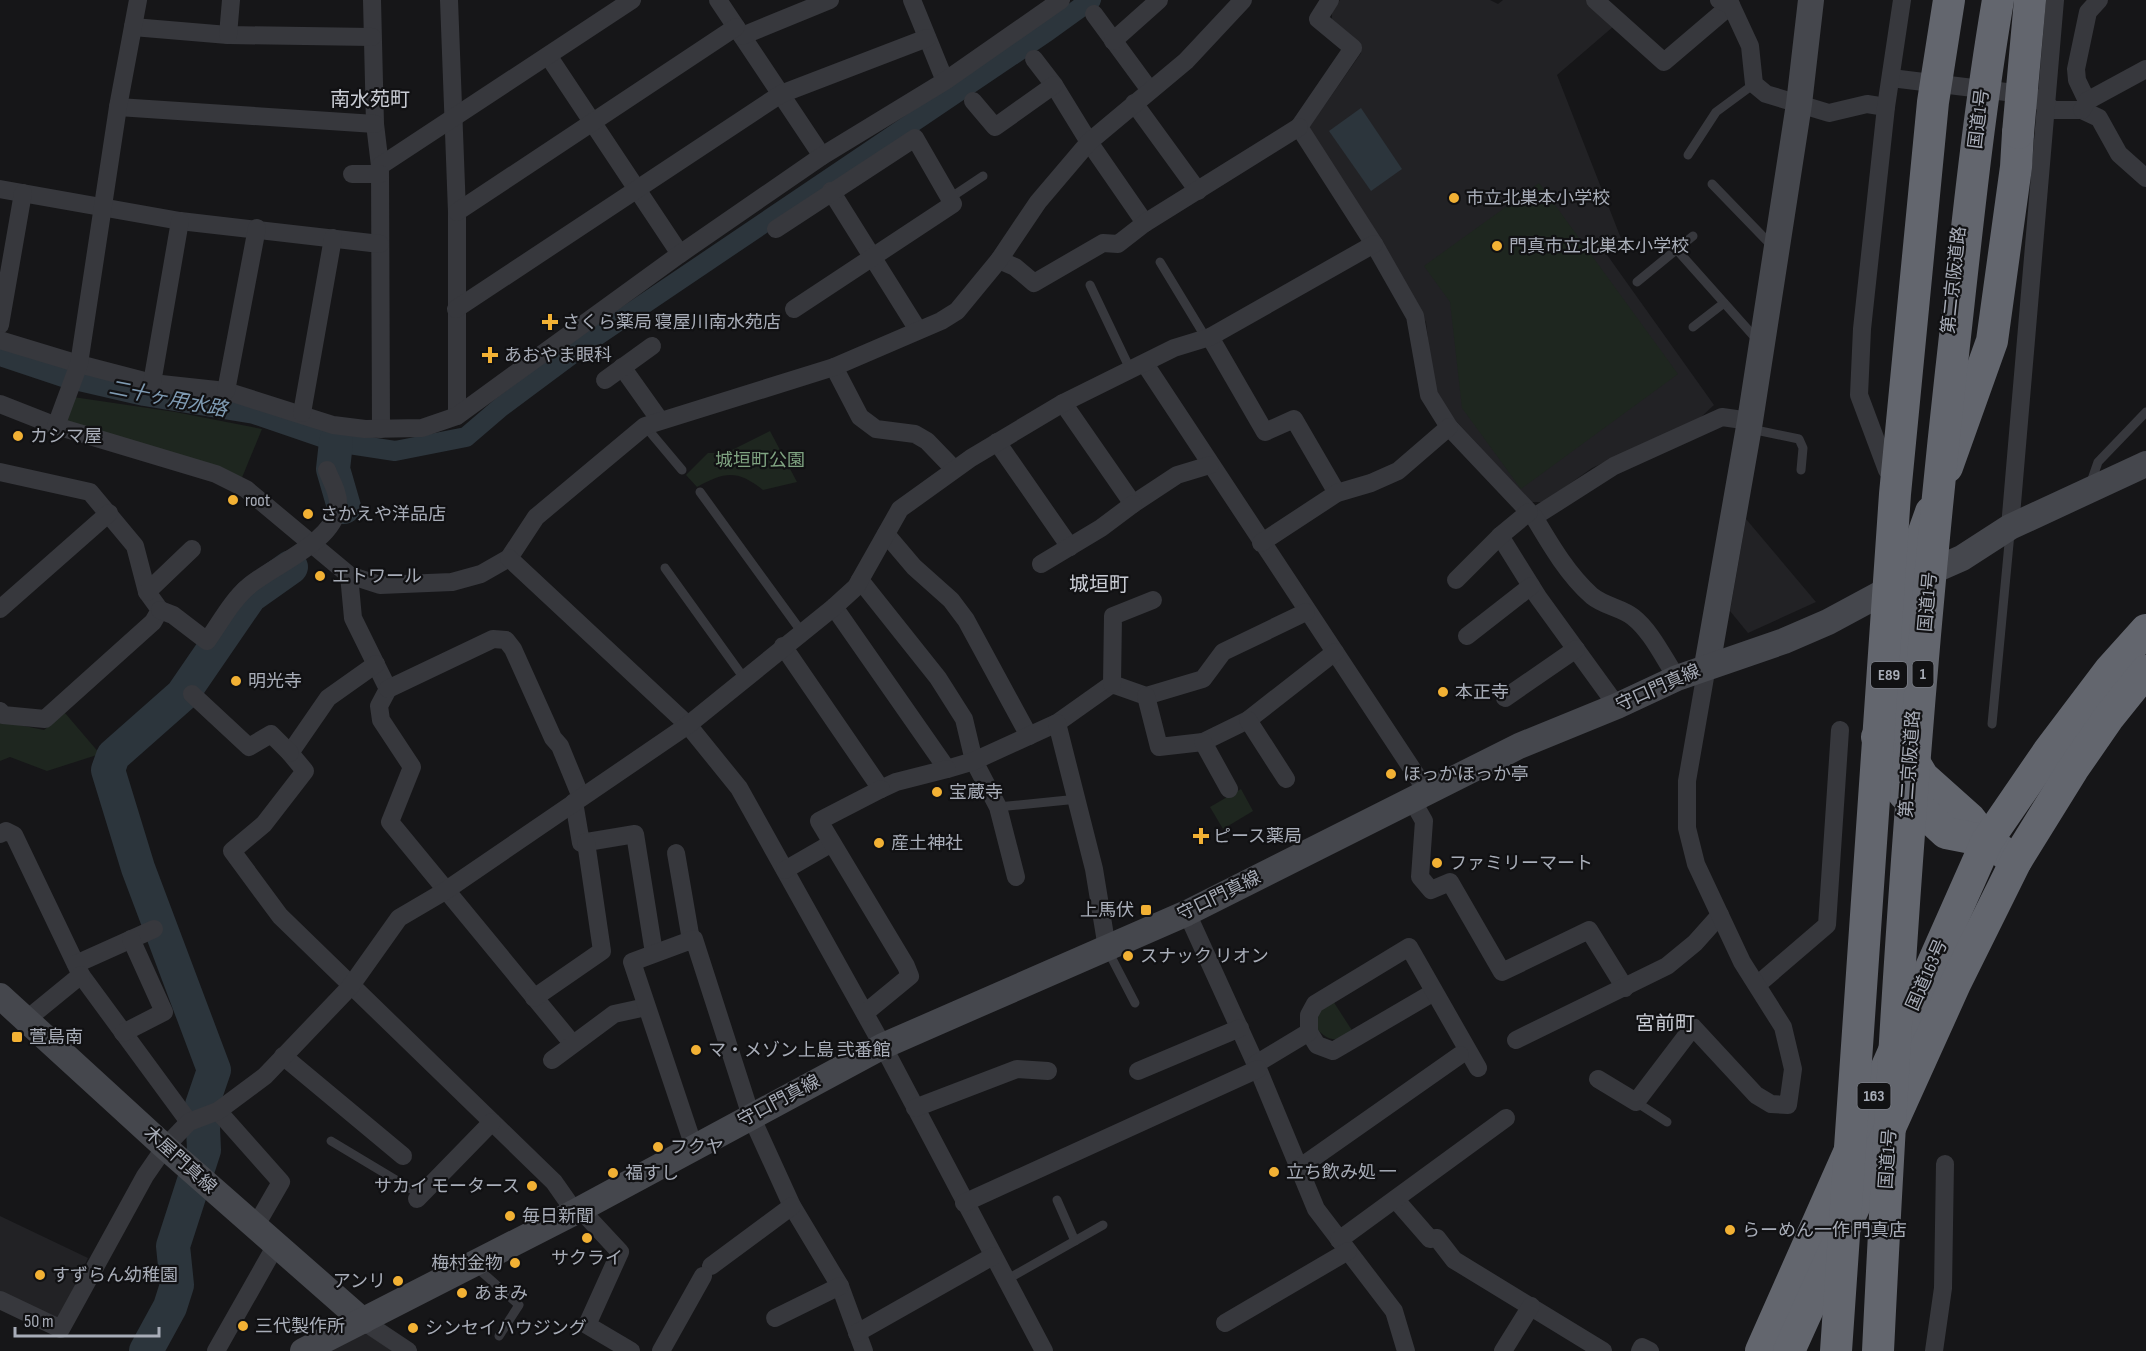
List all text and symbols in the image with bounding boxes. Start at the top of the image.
district label: 南水苑町 [330,88,410,112]
street label: 国道1号 [1965,88,1993,150]
place label: 市立北巣本小学校 [1466,188,1610,209]
marker: 市立北巣本小学校 [1447,191,1461,205]
street label: 第二京阪道路 [1938,225,1970,335]
place label: 門真市立北巣本小学校 [1509,236,1689,257]
marker: 門真市立北巣本小学校 [1490,239,1504,253]
place label: さくら薬局 寝屋川南水苑店 [562,312,781,333]
marker: さくら薬局 寝屋川南水苑店 [543,315,557,329]
place label: あおやま眼科 [504,345,612,366]
marker: あおやま眼科 [481,346,499,364]
water label: 二十ヶ用水路 [107,376,231,423]
place label: カシマ屋 [30,426,102,447]
marker: カシマ屋 [11,429,25,443]
park label: 城垣町公園 [715,450,805,471]
place label: root [245,490,271,511]
marker: root [226,493,240,507]
place label: さかえや洋品店 [320,504,446,525]
marker: さかえや洋品店 [301,507,315,521]
place label: エトワール [332,566,422,587]
marker: エトワール [313,569,327,583]
street label: 国道1号 [1915,571,1941,633]
district label: 城垣町 [1069,573,1129,597]
street label: 守口門真線 [1613,660,1703,716]
road number: 1 [1912,661,1934,687]
road number: E89 [1871,662,1907,688]
place label: 明光寺 [248,671,302,692]
marker: 明光寺 [229,674,243,688]
place label: 本正寺 [1455,682,1509,703]
marker: 本正寺 [1436,685,1450,699]
street label: 第二京阪道路 [1896,709,1924,819]
place label: ほっかほっか亭 [1403,764,1529,785]
marker: ほっかほっか亭 [1384,767,1398,781]
place label: 宝蔵寺 [949,782,1003,803]
marker: 宝蔵寺 [930,785,944,799]
place label: ピース薬局 [1213,826,1302,847]
marker: ピース薬局 [1194,829,1208,843]
place label: 産土神社 [891,833,963,854]
marker: 産土神社 [872,836,886,850]
place label: ファミリーマート [1449,853,1593,874]
marker: ファミリーマート [1430,856,1444,870]
street label: 守口門真線 [1174,867,1264,925]
place label: 上馬伏 [1080,900,1134,921]
marker: 上馬伏 [1139,903,1153,917]
street label: 国道163号 [1902,936,1952,1014]
place label: スナック リオン [1140,946,1269,967]
marker: スナック リオン [1121,949,1135,963]
district label: 宮前町 [1635,1012,1695,1036]
place label: 萱島南 [29,1027,83,1048]
marker: 萱島南 [10,1030,24,1044]
place label: マ・メゾン上島 弐番館 [708,1040,891,1061]
marker: マ・メゾン上島 弐番館 [689,1043,703,1057]
street label: 守口門真線 [734,1071,824,1131]
road number: 163 [1858,1083,1890,1109]
street label: 木屋門真線 [140,1122,220,1198]
street label: 国道1号 [1875,1128,1901,1190]
place label: フクヤ [670,1137,724,1158]
marker: フクヤ [651,1140,665,1154]
place label: 立ち飲み処 一 [1286,1162,1397,1183]
place label: 福すし [625,1163,679,1184]
marker: 立ち飲み処 一 [1267,1165,1281,1179]
marker: 福すし [606,1166,620,1180]
place label: サカイ モータース [374,1176,520,1197]
marker: サカイ モータース [525,1179,539,1193]
place label: 毎日新聞 [522,1206,594,1227]
marker: 毎日新聞 [503,1209,517,1223]
place label: らーめん一作 門真店 [1742,1220,1907,1241]
marker: らーめん一作 門真店 [1723,1223,1737,1237]
marker: サクライ [580,1231,594,1245]
place label: サクライ [551,1248,623,1269]
place label: 梅村金物 [431,1253,503,1274]
marker: 梅村金物 [508,1256,522,1270]
place label: すずらん幼稚園 [52,1265,178,1286]
marker: すずらん幼稚園 [33,1268,47,1282]
place label: アンリ [333,1271,386,1292]
marker: アンリ [391,1274,405,1288]
place label: あまみ [474,1283,528,1304]
marker: あまみ [455,1286,469,1300]
scale bar [15,1300,159,1338]
text: 50 m [24,1311,54,1332]
place label: 三代製作所 [255,1316,345,1337]
place label: シンセイハウジング [425,1318,587,1339]
marker: 三代製作所 [236,1319,250,1333]
marker: シンセイハウジング [406,1321,420,1335]

